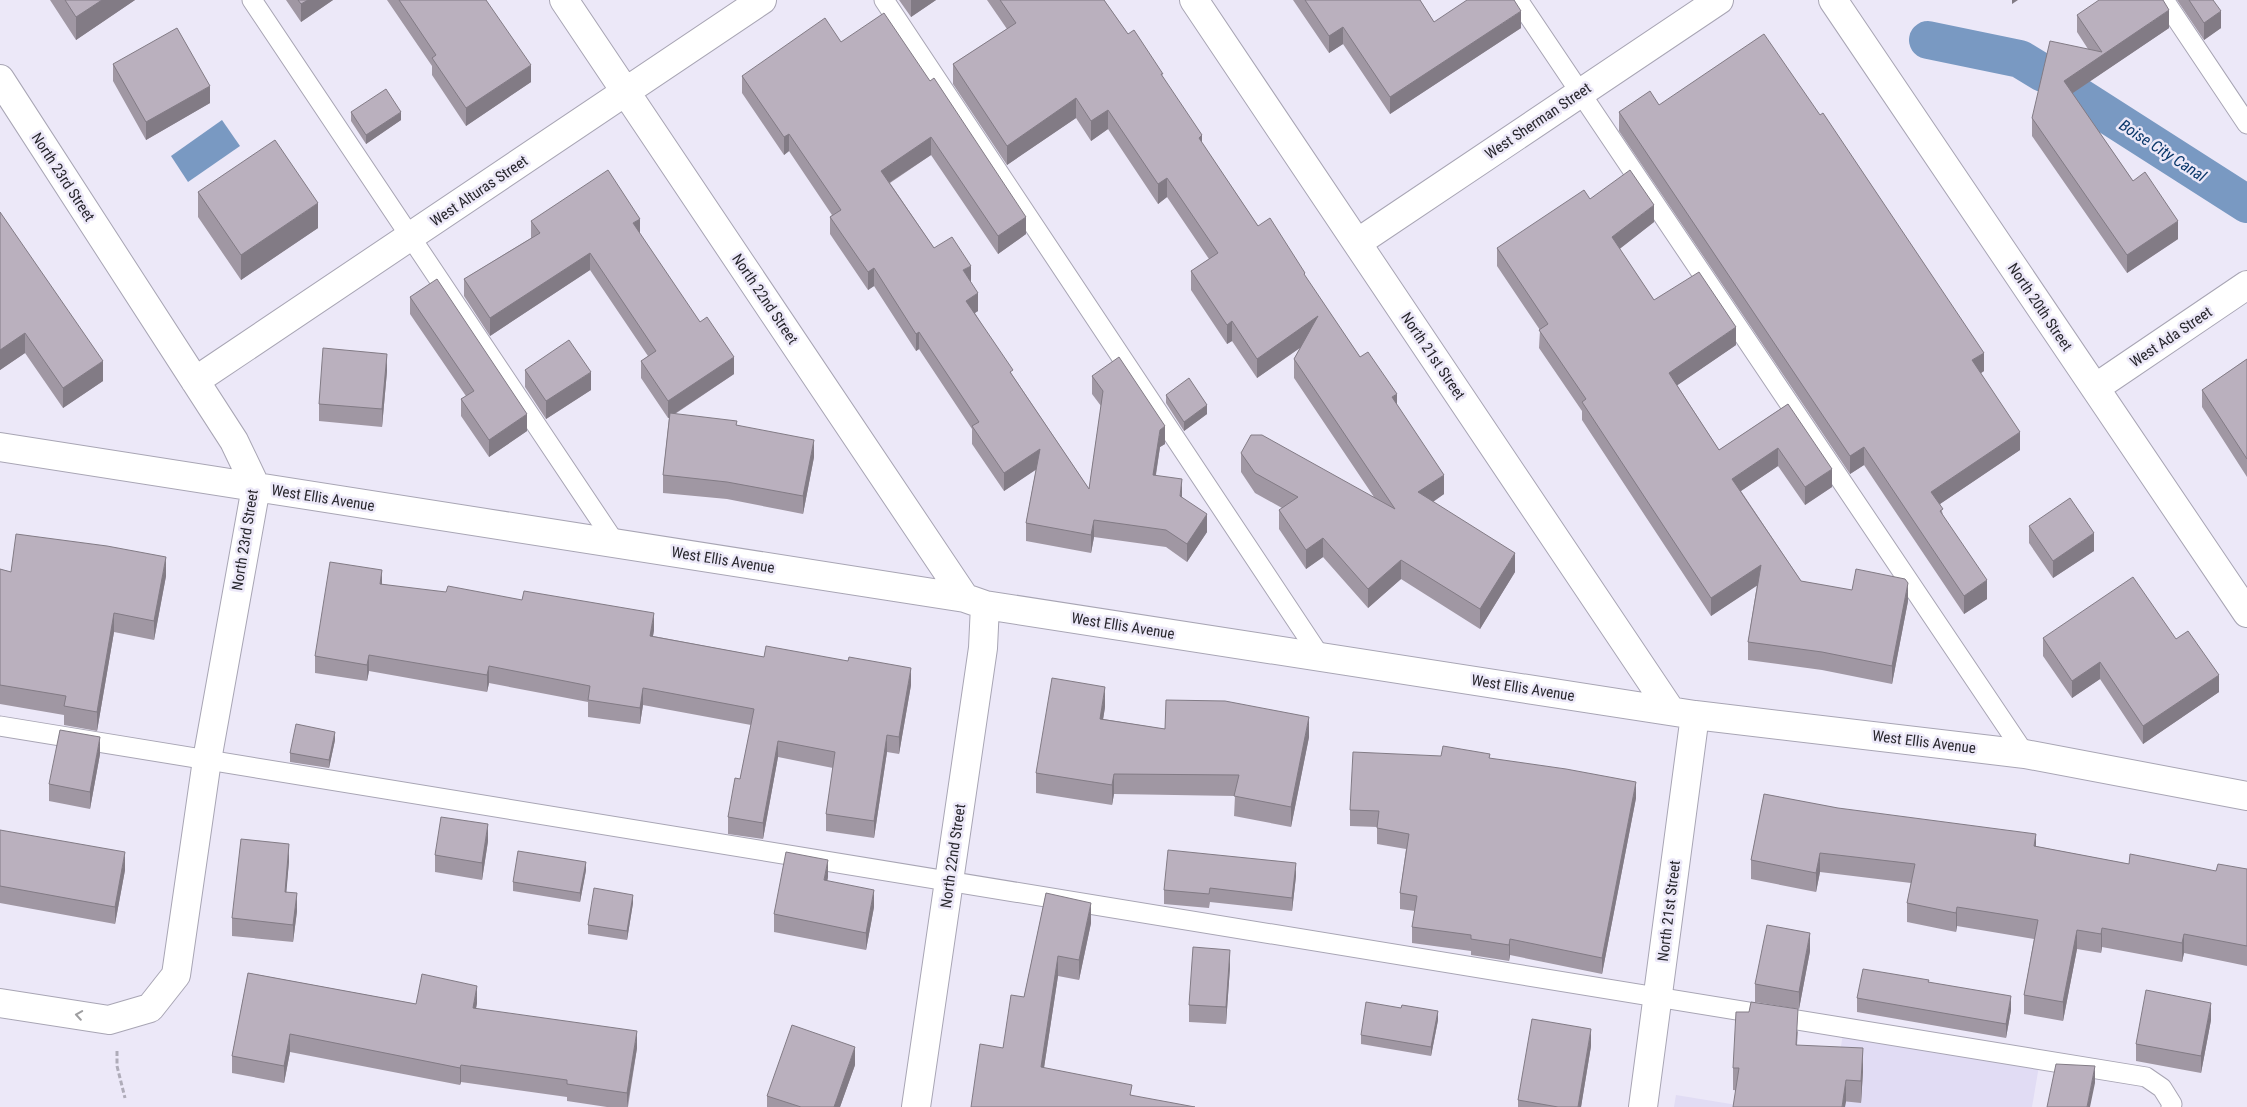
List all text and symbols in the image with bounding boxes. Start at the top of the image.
street label: West Sherman Street [1482,79,1594,163]
water label: Boise City Canal [2116,115,2210,186]
street label: North 23rd Street [28,129,98,225]
street label: West Alturas Street [427,152,531,230]
street label: North 22nd Street [728,250,802,348]
street label: North 20th Street [2004,260,2076,354]
street label: West Ada Street [2127,303,2215,371]
street label: North 21st Street [1397,309,1469,403]
street label: West Ellis Avenue [270,481,376,515]
street label: North 23rd Street [228,488,262,592]
street label: West Ellis Avenue [670,543,776,577]
street label: West Ellis Avenue [1070,609,1176,643]
street label: West Ellis Avenue [1470,671,1576,705]
street label: West Ellis Avenue [1871,727,1977,757]
street label: North 22nd Street [937,803,969,909]
street label: North 21st Street [1654,859,1684,963]
one-way arrow [75,1011,84,1021]

